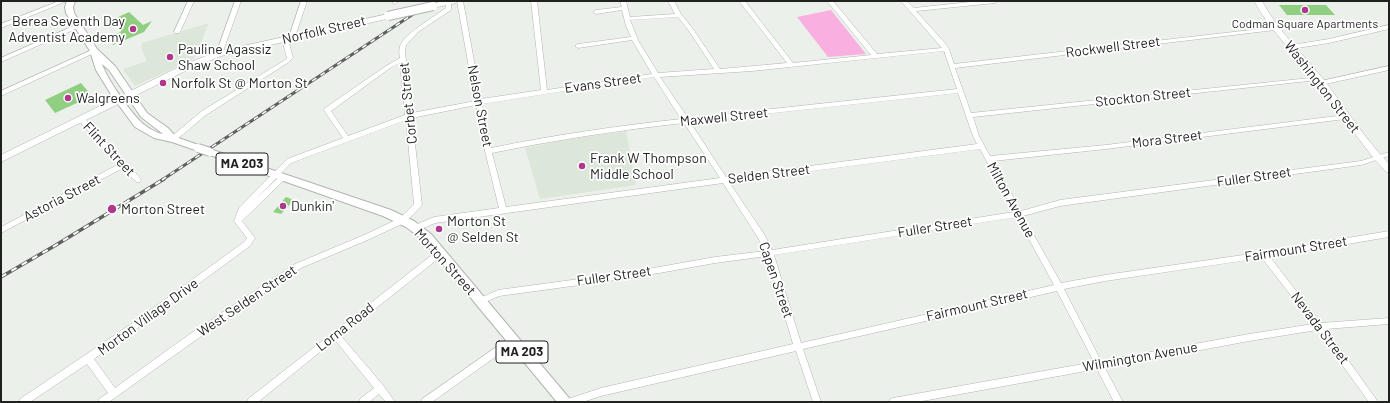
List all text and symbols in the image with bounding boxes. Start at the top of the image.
marker: Codman Square Apartments [1300,5,1310,15]
street label: Norfolk Street [280,12,368,48]
place label: Berea Seventh Day Adventist Academy [9,13,125,46]
place label: Codman Square Apartments [1232,17,1378,31]
marker: Berea Seventh Day Adventist Academy [128,24,138,34]
street label: Rockwell Street [1065,33,1161,61]
street label: Washington Street [1281,37,1363,137]
place label: Pauline Agassiz Shaw School [178,41,271,74]
marker: Pauline Agassiz Shaw School [165,52,175,62]
street label: Corbet Street [395,61,421,145]
street label: Nelson Street [464,64,496,148]
street label: Evans Street [563,69,643,97]
place label: Norfolk St @ Morton St [171,75,308,91]
marker: Norfolk St @ Morton St [158,78,168,88]
street label: Stockton Street [1094,84,1192,110]
place label: Walgreens [76,90,140,106]
marker: Walgreens [63,93,73,103]
street label: Maxwell Street [679,104,769,130]
street label: Flint Street [80,118,138,180]
street label: Mora Street [1131,126,1203,152]
place label: Frank W Thompson Middle School [590,150,707,182]
road number: MA 203 [216,153,268,175]
street label: Milton Avenue [983,159,1039,241]
marker: Frank W Thompson Middle School [577,161,587,171]
street label: Selden Street [727,161,811,187]
street label: Fuller Street [1216,163,1292,191]
street label: Astoria Street [21,171,103,225]
place label: Dunkin' [291,198,334,214]
place label: Morton Street [121,201,205,217]
marker: Dunkin' [278,201,288,211]
marker: Morton Street [106,203,118,215]
place label: Morton St @ Selden St [447,213,519,246]
street label: Fuller Street [897,213,973,241]
marker: Morton St @ Selden St [434,224,444,234]
street label: Morton Street [411,225,479,299]
street label: Fairmount Street [1244,233,1348,265]
street label: Capen Street [755,240,797,320]
street label: West Selden Street [194,262,300,340]
street label: Fuller Street [576,262,652,290]
street label: Morton Village Drive [94,275,202,359]
street label: Fairmount Street [925,285,1029,325]
street label: Nevada Street [1287,289,1353,367]
street label: Lorna Road [313,299,377,355]
street label: Wilmington Avenue [1081,339,1199,375]
road number: MA 203 [496,341,548,363]

